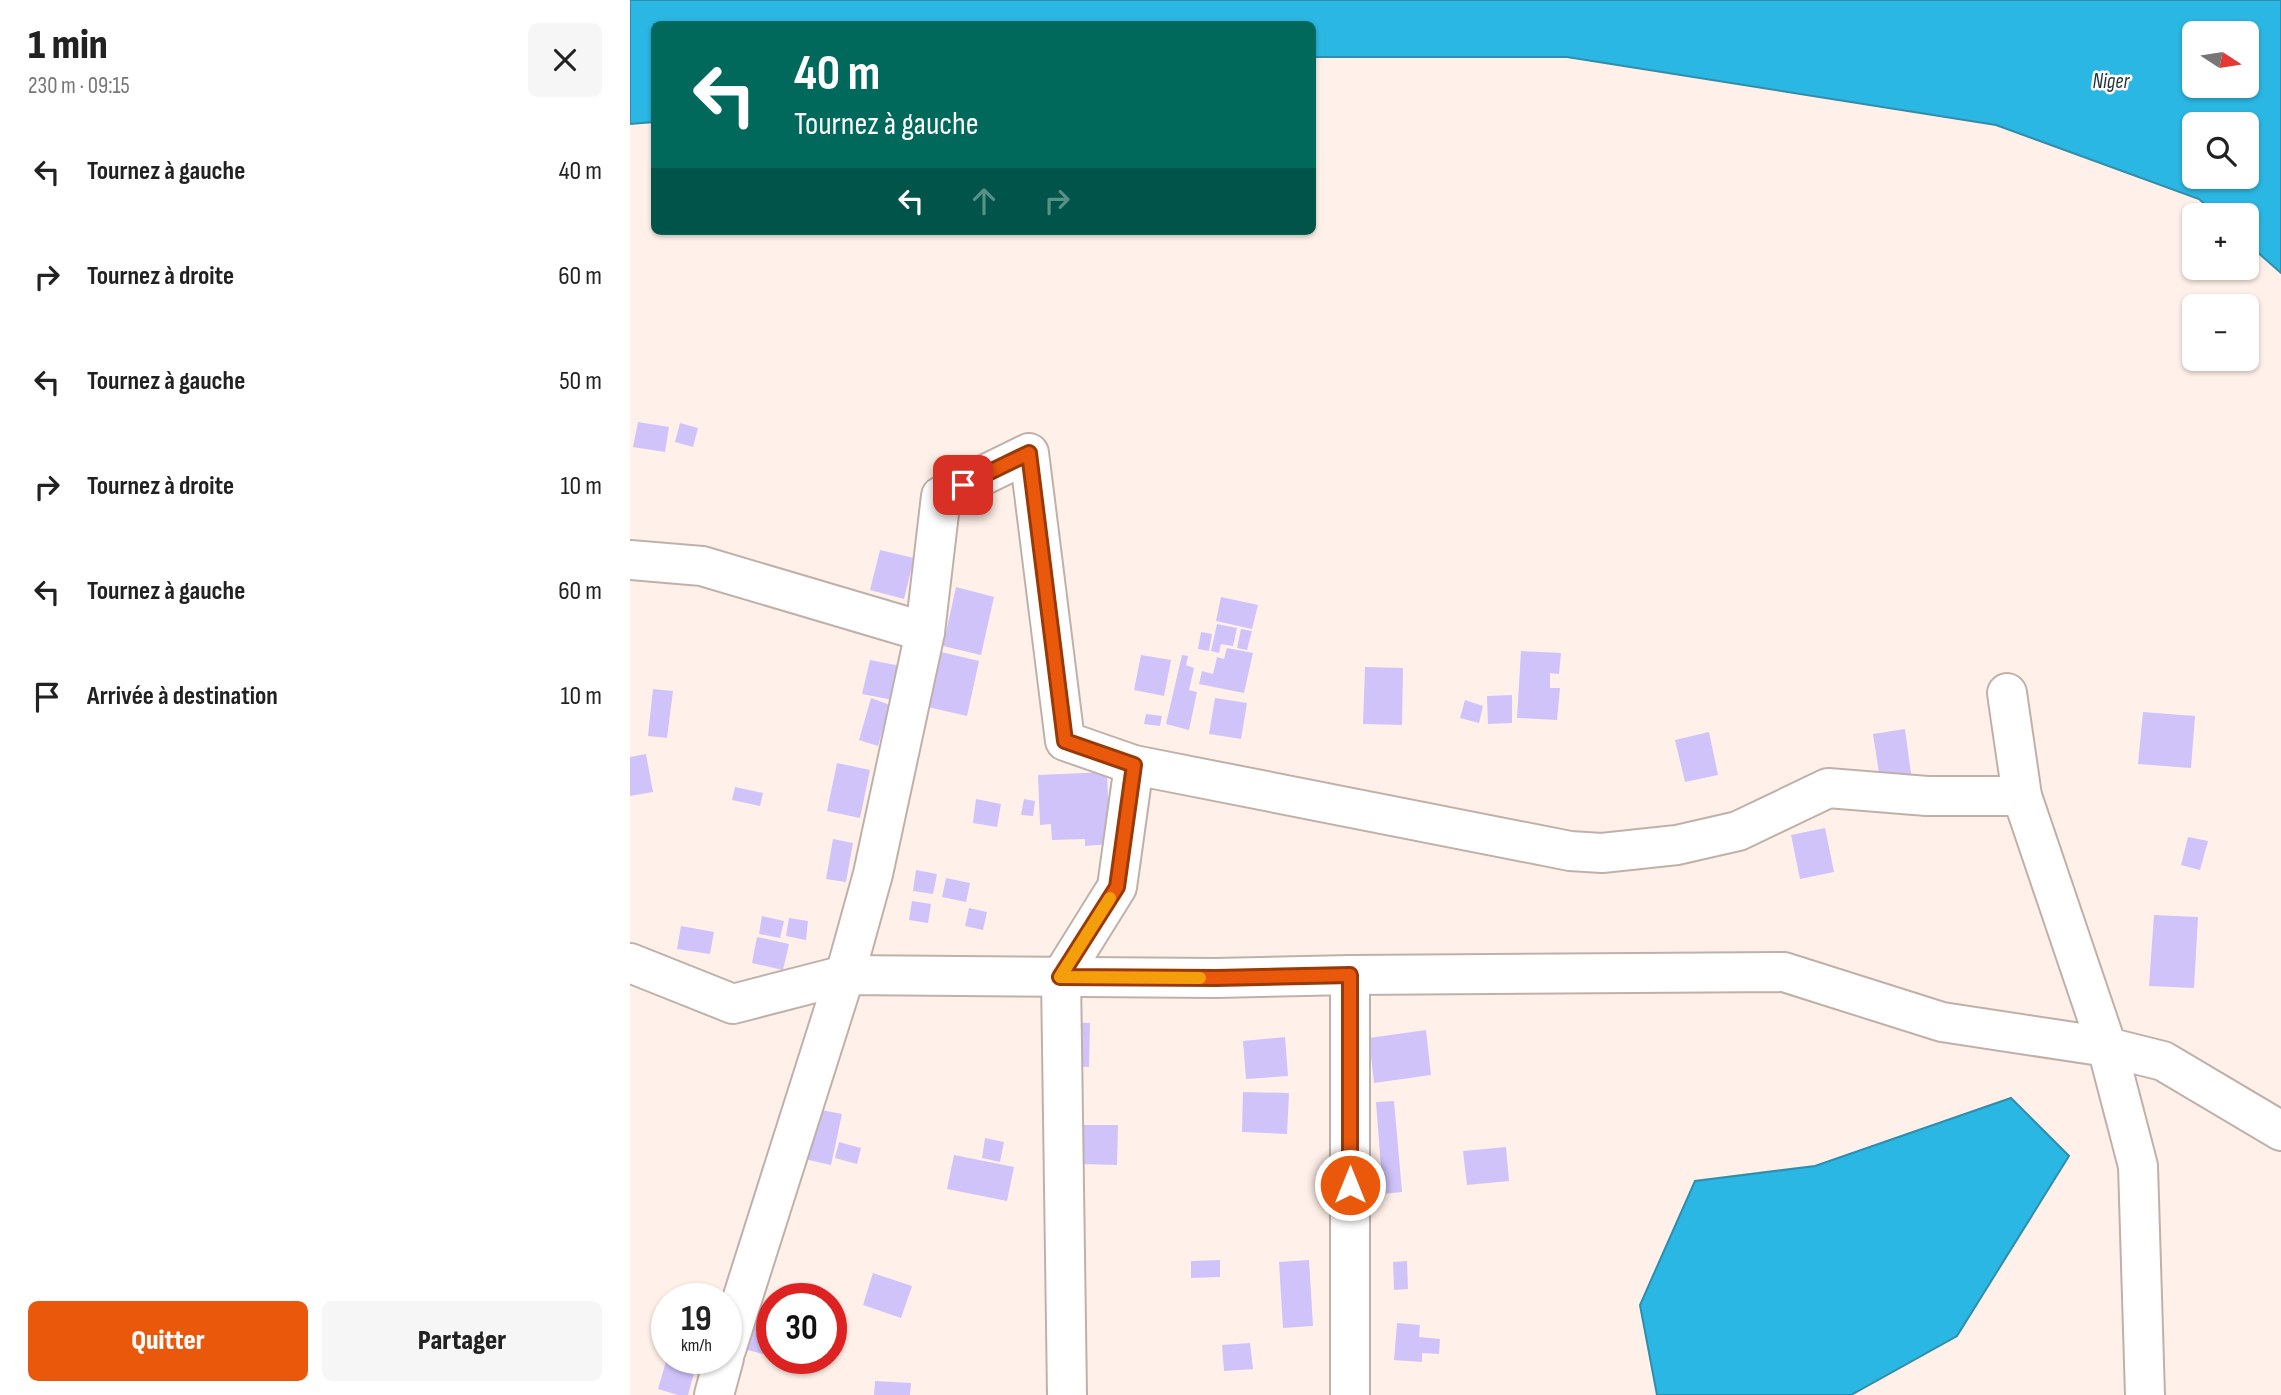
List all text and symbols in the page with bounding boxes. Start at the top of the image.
text: 1 min [28,20,108,71]
north arrow [2182,21,2259,98]
map controls [2182,21,2259,371]
button: close [528,23,602,97]
text: 40 m [794,45,880,104]
icon: left [679,49,770,140]
water label: Niger [2093,69,2131,94]
text: 230 m · 09:15 [28,72,130,100]
text: Tournez à gauche [794,105,979,144]
button: search [2182,112,2259,189]
icon: left [28,153,66,191]
text: Tournez à gauche [87,156,245,187]
text: 40 m [559,156,602,187]
icon: left [892,182,930,220]
icon: ahead [965,182,1003,220]
icon: right [1038,182,1076,220]
button: + [2182,203,2259,280]
icon: right [28,258,66,296]
text: Tournez à droite [87,261,234,292]
text: 60 m [558,261,602,292]
button: − [2182,294,2259,371]
icon: left [28,363,66,401]
text: Tournez à gauche [87,366,245,397]
text: 50 m [559,366,602,397]
pin [933,455,993,515]
icon: arrive [944,466,982,504]
icon: right [28,468,66,506]
text: Tournez à droite [87,471,234,502]
text: 10 m [560,471,602,502]
icon: left [28,573,66,611]
text: Tournez à gauche [87,576,245,607]
text: 60 m [558,576,602,607]
icon: arrive [28,678,66,716]
text: Arrivée à destination [87,681,278,712]
text: 10 m [560,681,602,712]
position arrow [1313,1148,1387,1222]
speed limit sign: 30 [756,1283,847,1374]
text: 19 [681,1298,712,1341]
button: Quitter [28,1301,308,1381]
button: Partager [322,1301,602,1381]
text: km/h [681,1335,712,1356]

